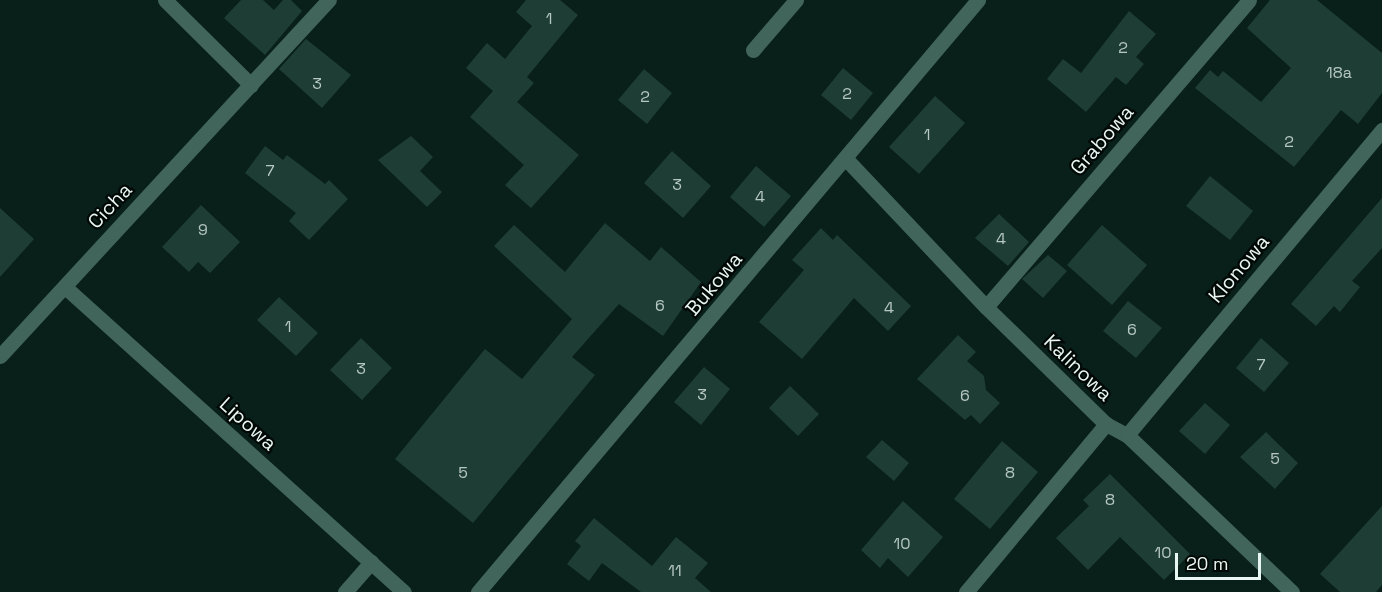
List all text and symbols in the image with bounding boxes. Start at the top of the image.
house number: 1 [546,9,552,29]
house number: 2 [1118,38,1128,58]
house number: 18a [1326,63,1352,83]
house number: 3 [312,74,322,94]
house number: 2 [842,84,852,104]
house number: 2 [640,87,650,107]
street label: Grabowa [1065,100,1139,180]
house number: 1 [924,125,930,145]
house number: 2 [1284,132,1294,152]
house number: 7 [265,161,275,181]
house number: 3 [672,175,682,195]
street label: Cicha [83,178,137,234]
house number: 4 [755,187,765,207]
house number: 9 [198,220,208,240]
house number: 4 [996,229,1006,249]
street label: Klonowa [1204,230,1274,308]
street label: Bukowa [681,247,747,321]
house number: 6 [655,296,665,316]
house number: 4 [884,298,894,318]
house number: 1 [285,317,291,337]
house number: 6 [1127,320,1137,340]
street label: Kalinowa [1039,330,1117,406]
house number: 7 [1256,355,1266,375]
house number: 3 [356,359,366,379]
house number: 3 [697,385,707,405]
house number: 6 [960,386,970,406]
street label: Lipowa [215,392,281,456]
house number: 5 [1270,449,1280,469]
house number: 5 [458,463,468,483]
house number: 8 [1005,463,1015,483]
house number: 8 [1105,490,1115,510]
house number: 10 [894,534,910,554]
scale bar [1178,541,1264,579]
house number: 10 [1155,543,1171,563]
text: 20 m [1186,552,1229,575]
house number: 11 [668,561,682,581]

